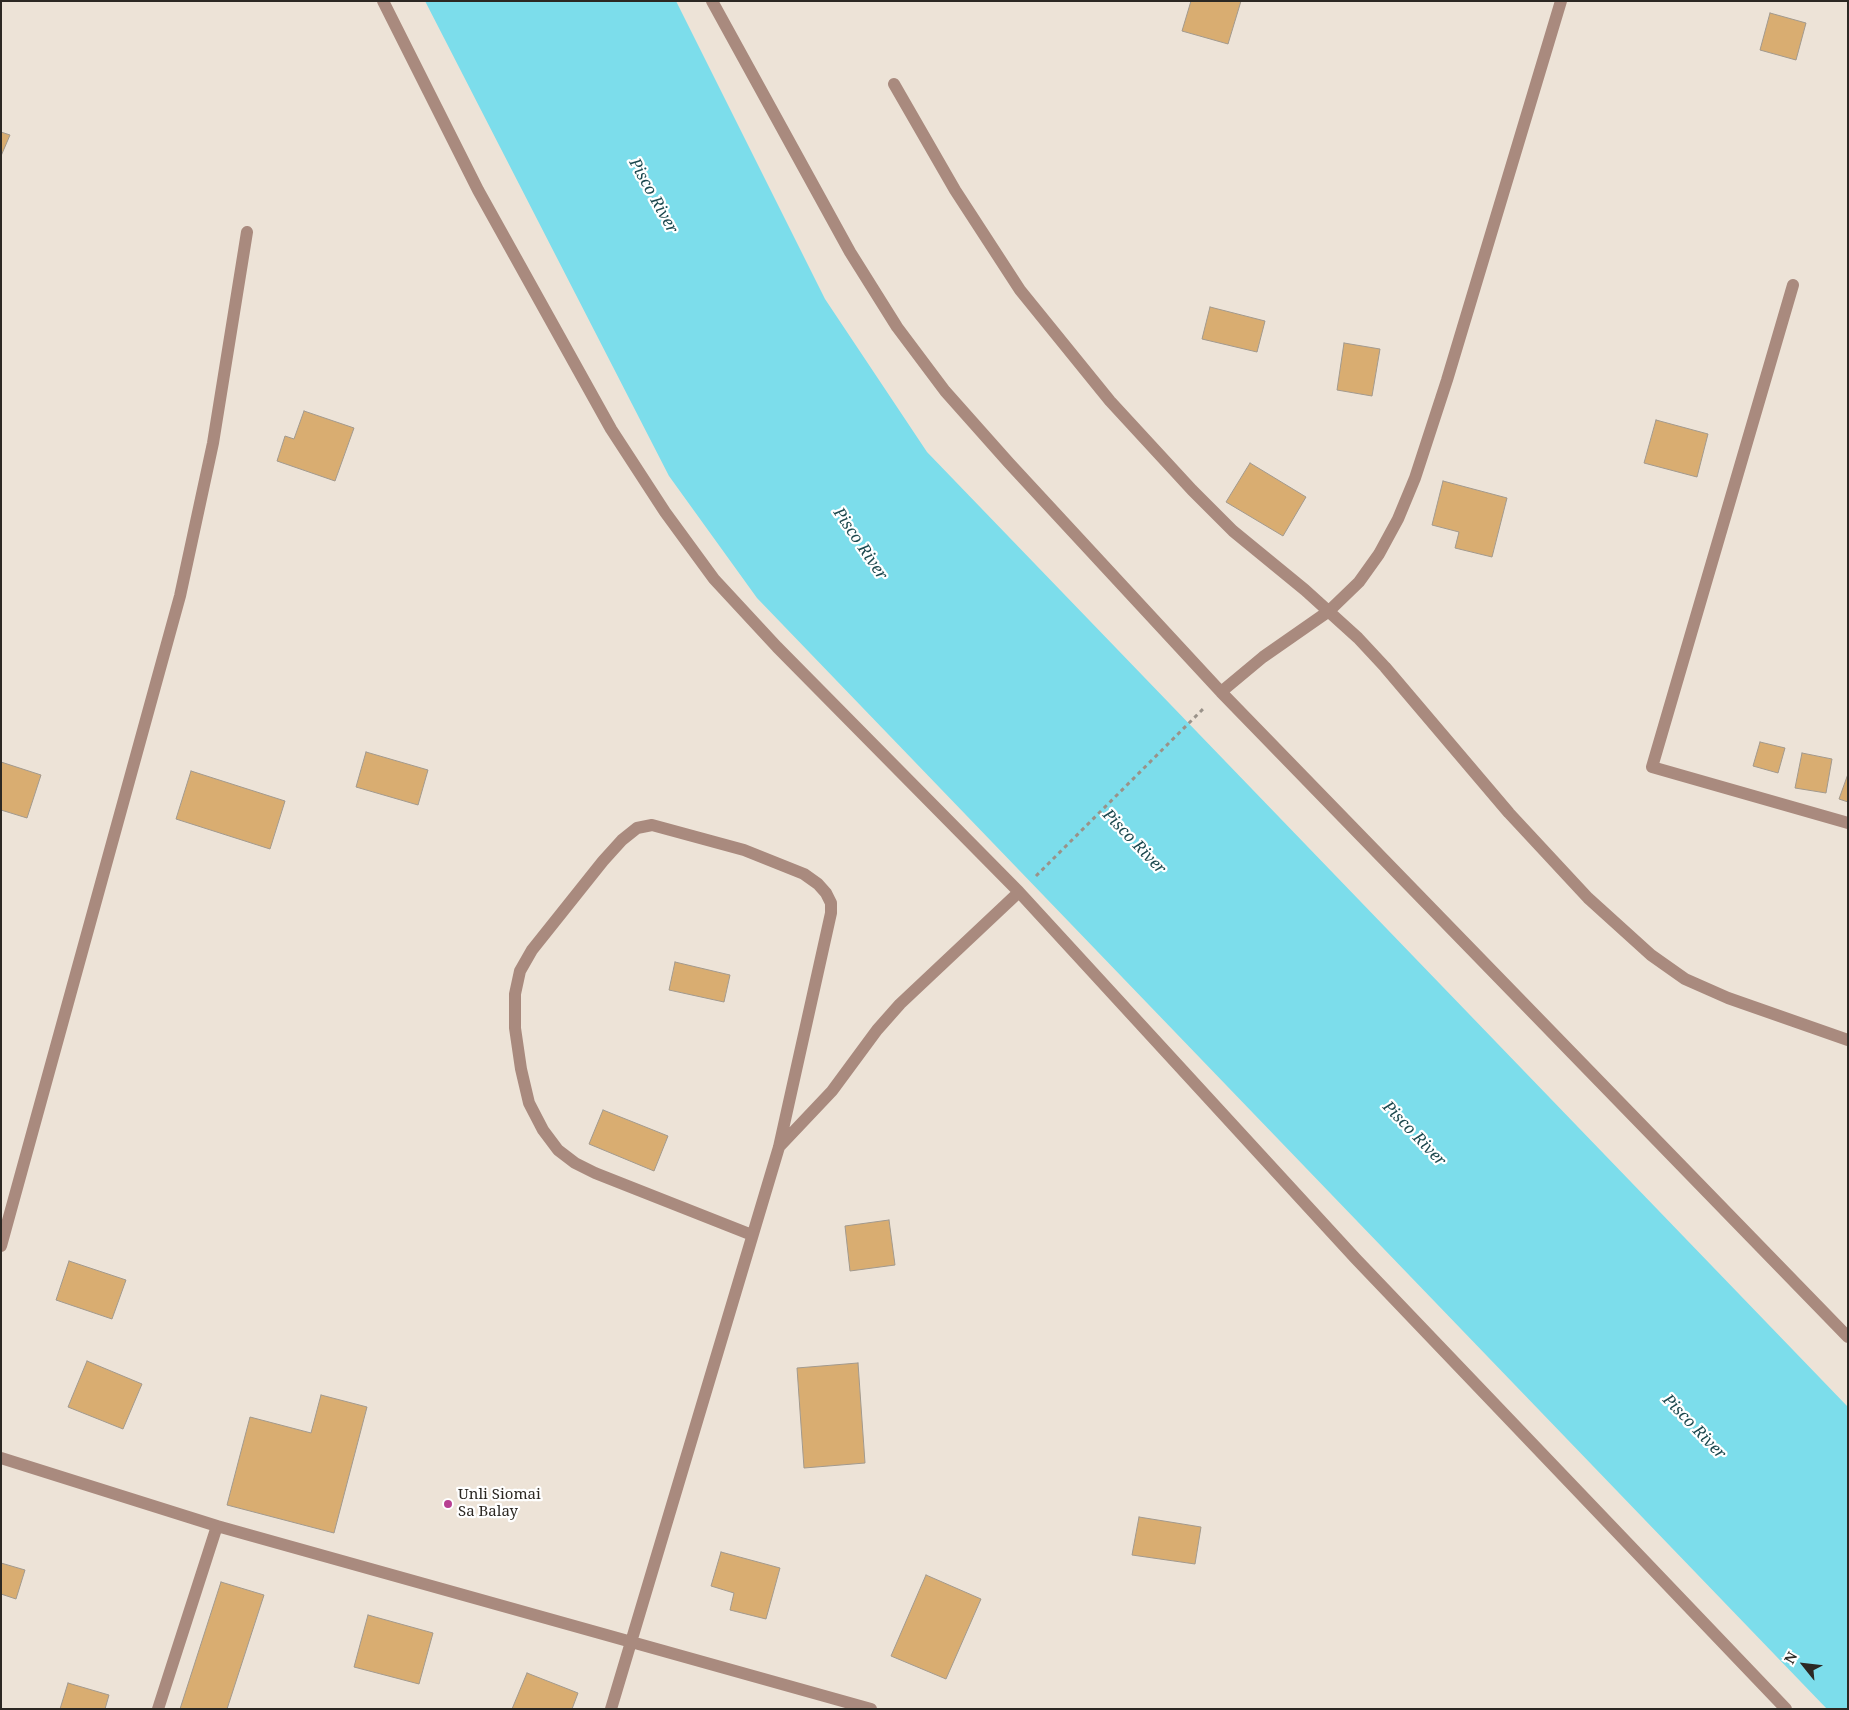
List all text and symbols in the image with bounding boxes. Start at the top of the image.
water label: Pisco River [625,155,681,237]
water label: Pisco River [829,504,891,584]
water label: Pisco River [1098,806,1170,878]
water label: Pisco River [1378,1098,1450,1170]
water label: Pisco River [1658,1391,1730,1463]
place label: Unli Siomai Sa Balay [458,1486,541,1521]
marker: Unli Siomai Sa Balay [442,1498,454,1510]
north arrow [1779,1640,1829,1690]
text: N [1779,1648,1801,1667]

